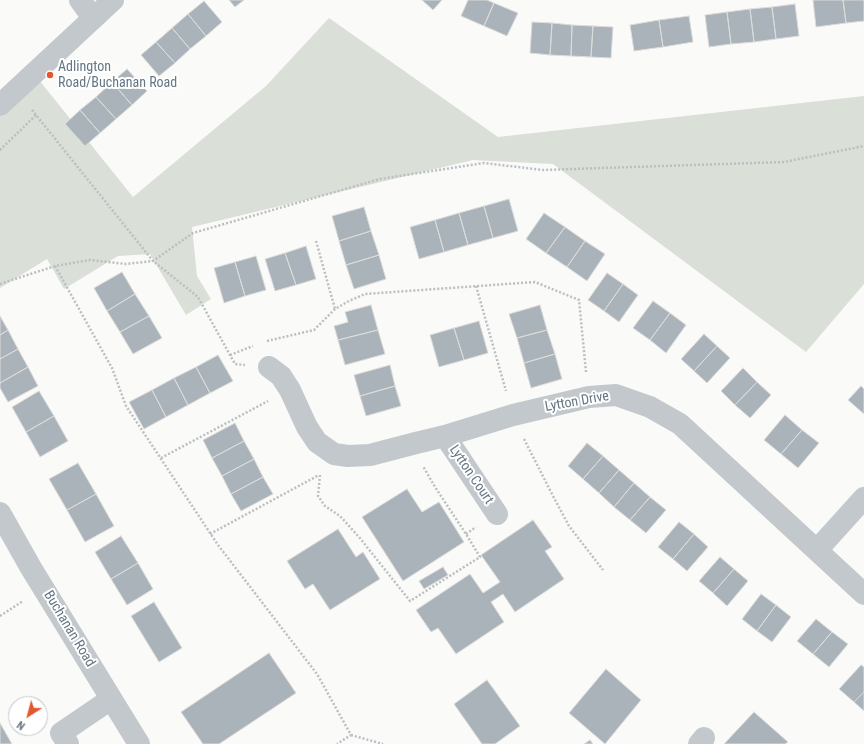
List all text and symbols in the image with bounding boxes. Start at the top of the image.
place label: Adlington Road/Buchanan Road [58,59,177,92]
marker: Adlington Road/Buchanan Road [45,70,55,80]
street label: Lytton Drive [544,388,610,416]
street label: Lytton Court [445,442,497,508]
street label: Buchanan Road [40,588,98,670]
north arrow [8,696,48,736]
text: N [15,718,28,733]

